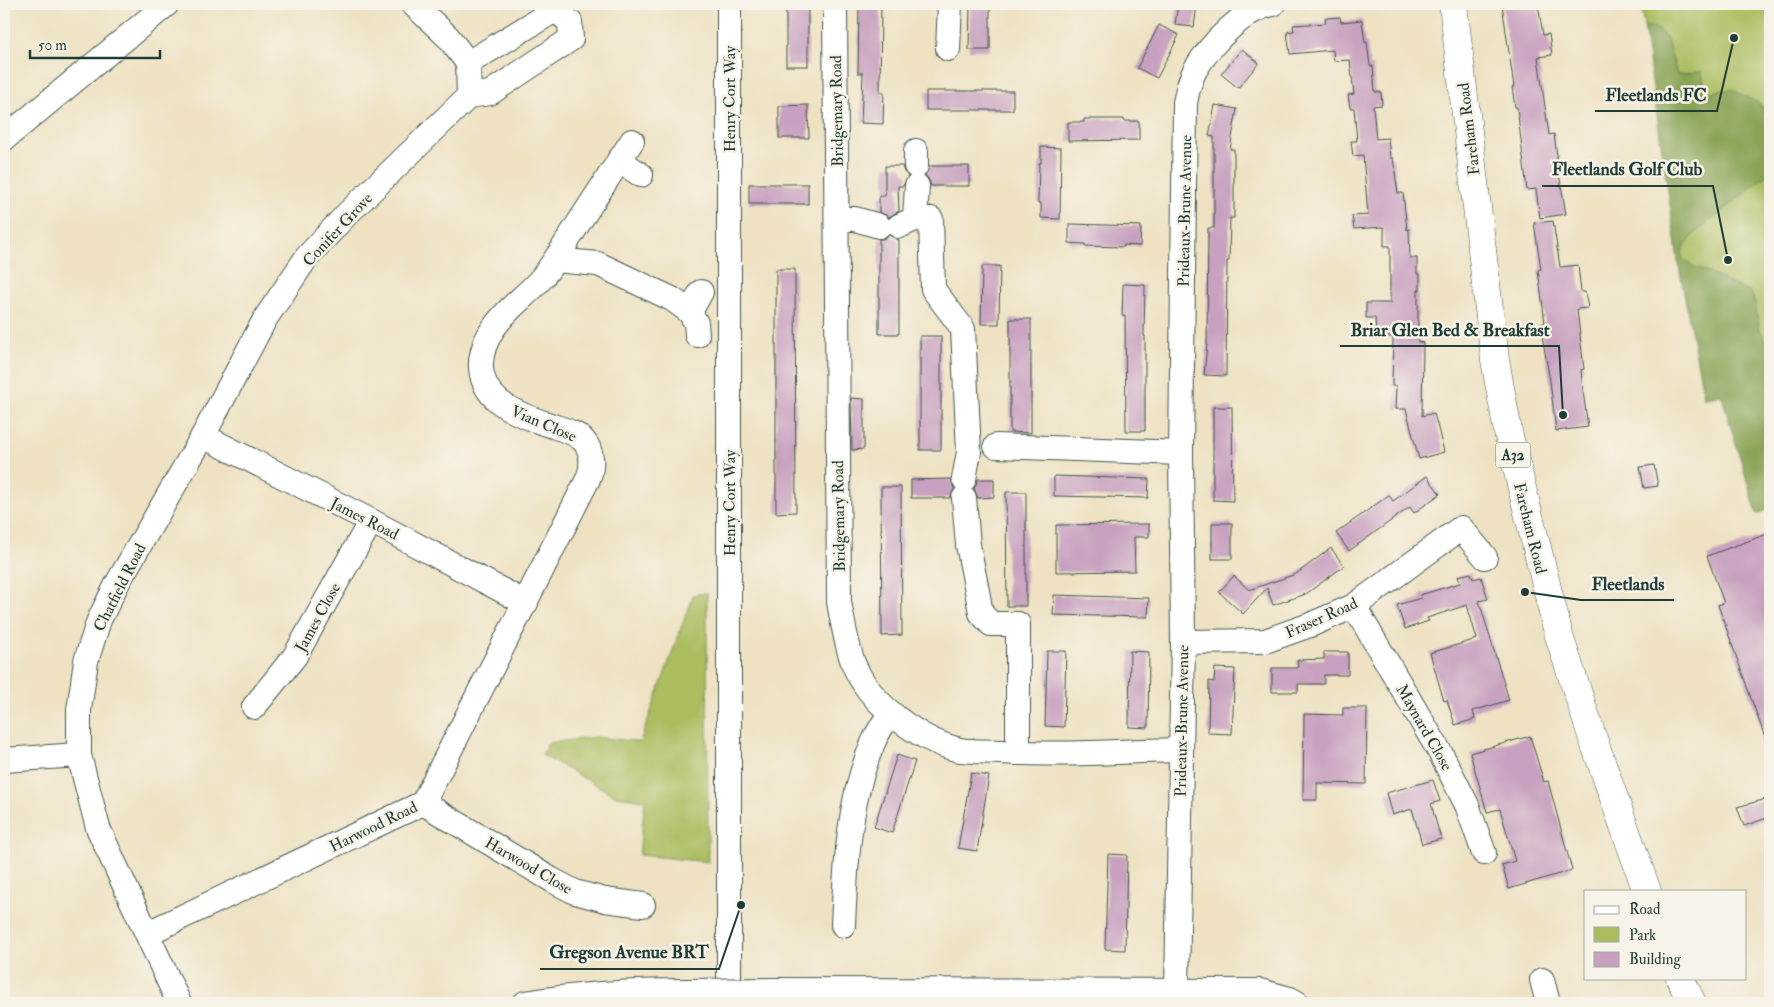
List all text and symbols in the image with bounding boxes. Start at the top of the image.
scale bar [30,28,160,60]
text: 50 m [38,36,67,55]
street label: Henry Cort Way [720,45,740,152]
street label: Bridgemary Road [826,55,848,167]
callout: Fleetlands FC [1595,78,1717,111]
street label: Fareham Road [1453,81,1485,176]
text: Fleetlands FC [1605,84,1707,107]
street label: Prideaux-Brune Avenue [1174,135,1196,287]
callout: Fleetlands Golf Club [1542,153,1713,186]
text: Fleetlands Golf Club [1552,158,1702,181]
street label: Conifer Grove [299,188,377,271]
callout: Briar Glen Bed & Breakfast [1340,313,1559,346]
text: Briar Glen Bed & Breakfast [1350,319,1550,342]
street label: Vian Close [508,401,580,447]
road number: A32 [1496,442,1530,468]
street label: Henry Cort Way [720,449,740,556]
street label: Bridgemary Road [828,460,850,572]
street label: Fareham Road [1509,481,1551,576]
street label: James Road [326,493,402,546]
street label: Chatfield Road [89,540,151,635]
callout: Fleetlands [1581,567,1674,600]
text: Fleetlands [1592,573,1665,596]
street label: James Close [290,579,346,657]
street label: Fraser Road [1282,593,1361,643]
street label: Prideaux-Brune Avenue [1171,645,1193,797]
street label: Maynard Close [1391,681,1457,775]
street label: Harwood Road [326,797,421,857]
street label: Harwood Close [481,833,576,899]
legend [1584,890,1746,980]
text: Road [1629,900,1661,919]
text: Park [1629,926,1656,945]
callout: Gregson Avenue BRT [540,936,719,969]
text: Gregson Avenue BRT [549,941,709,964]
text: Building [1629,950,1681,969]

